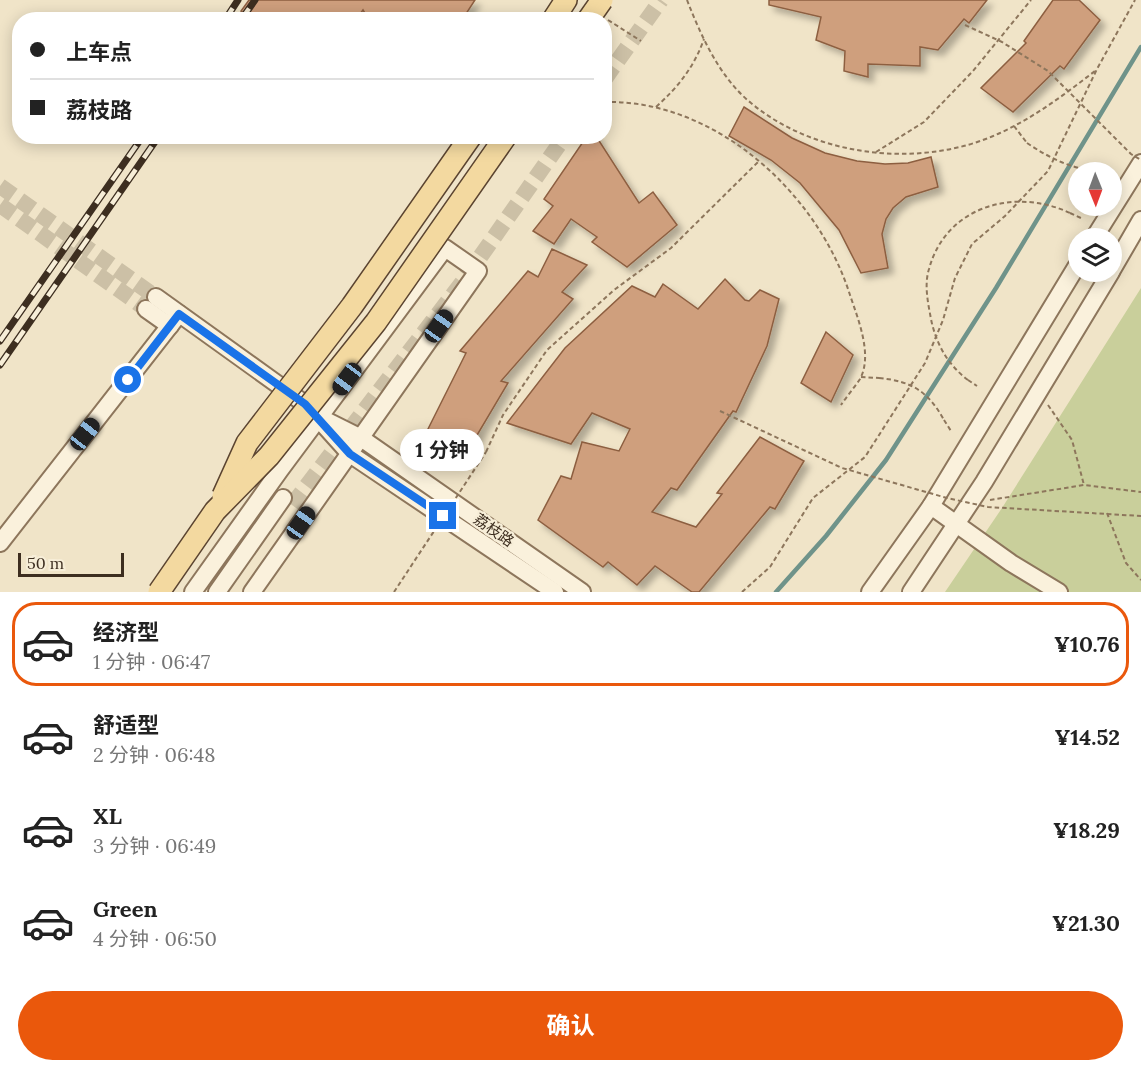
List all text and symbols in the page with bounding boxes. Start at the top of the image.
text: 上车点 [66,38,132,66]
text: 荔枝路 [66,96,132,124]
north arrow [1068,162,1122,216]
map controls [1068,162,1122,282]
button: layers [1068,228,1122,282]
car [421,306,457,346]
car [329,359,365,399]
route start [114,366,141,393]
car [67,414,103,454]
callout: 1 分钟 [401,429,485,471]
text: 1 分钟 [415,437,469,462]
route end [429,502,456,529]
car [283,503,319,543]
street label: 荔枝路 [470,509,518,551]
scale bar [18,550,124,578]
text: 50 m [27,553,64,573]
icon: car [21,617,75,671]
text: 经济型 [93,618,159,646]
text: ¥10.76 [1054,630,1120,658]
text: 1 分钟 · 06:47 [93,649,210,674]
icon: car [21,710,75,764]
text: 舒适型 [93,711,159,739]
text: ¥14.52 [1054,723,1120,751]
text: 2 分钟 · 06:48 [93,742,216,767]
text: XL [93,802,122,830]
icon: car [21,803,75,857]
text: ¥18.29 [1053,816,1120,844]
text: 3 分钟 · 06:49 [93,833,216,858]
text: Green [93,895,158,923]
icon: car [21,896,75,950]
text: ¥21.30 [1052,909,1120,937]
text: 4 分钟 · 06:50 [93,926,217,951]
button: 确认 [18,991,1123,1060]

